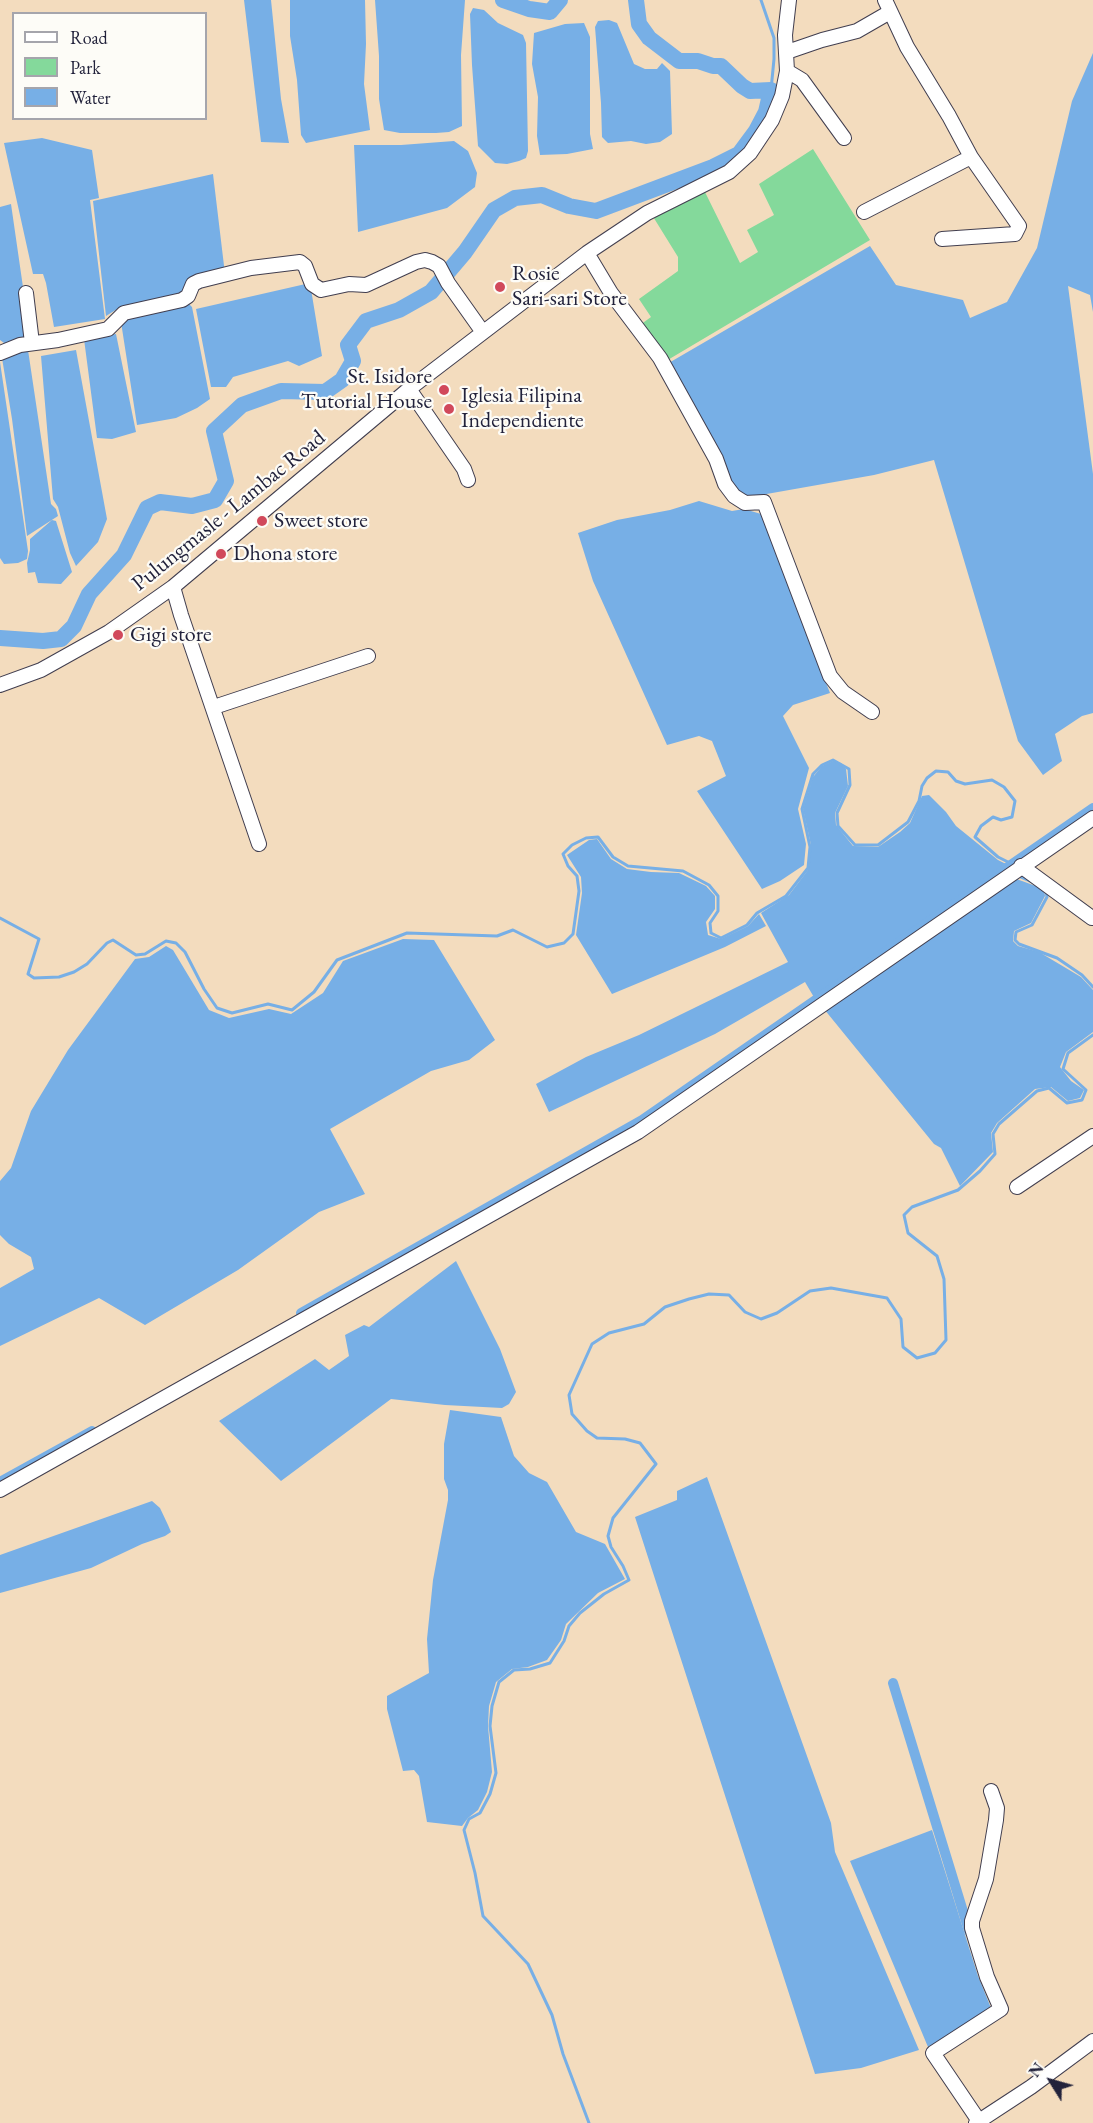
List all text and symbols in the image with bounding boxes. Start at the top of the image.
legend [12,12,207,120]
text: Road [70,26,108,49]
text: Park [70,56,101,79]
text: Water [70,86,111,109]
place label: Rosie Sari-sari Store [512,261,627,312]
marker: Rosie Sari-sari Store [493,280,507,294]
place label: St. Isidore Tutorial House [301,364,432,416]
marker: St. Isidore Tutorial House [437,383,451,397]
place label: Iglesia Filipina Independiente [461,383,584,434]
marker: Iglesia Filipina Independiente [442,402,456,416]
street label: Pulungmasle - Lambac Road [127,425,331,597]
place label: Sweet store [274,508,368,534]
marker: Sweet store [255,514,269,528]
place label: Dhona store [233,541,337,567]
marker: Dhona store [214,547,228,561]
place label: Gigi store [130,622,212,648]
marker: Gigi store [111,628,125,642]
north arrow [1021,2051,1081,2111]
text: N [1024,2058,1049,2081]

